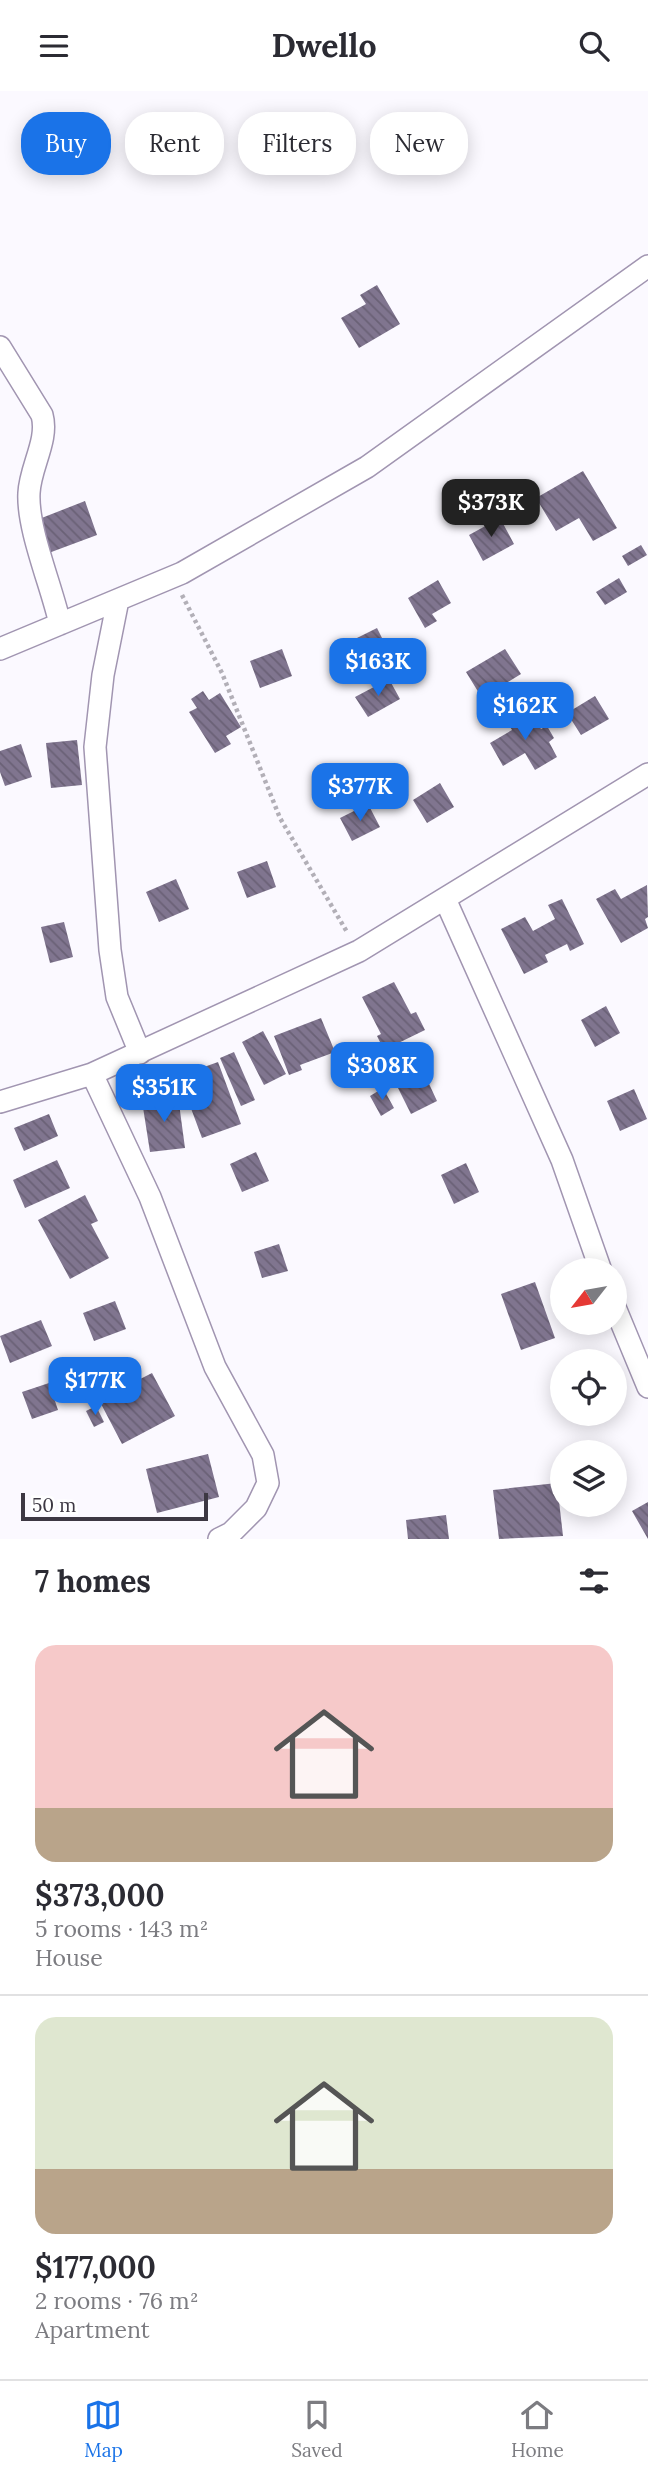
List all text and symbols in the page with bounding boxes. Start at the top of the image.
text: Dwello [271,25,377,66]
icon: menu [35,27,73,65]
icon: search [575,27,613,65]
chip: Buy [21,112,111,175]
chip: Rent [125,112,224,175]
chip: Filters [238,112,356,175]
chip: New [370,112,468,175]
pin: $373K [442,479,540,539]
text: $373K [458,487,524,516]
pin: $163K [329,639,427,698]
text: $163K [345,646,411,675]
pin: $162K [476,683,574,742]
text: $162K [493,690,557,719]
pin: $377K [311,763,409,823]
text: $377K [328,771,392,800]
pin: $308K [333,1042,431,1102]
text: $308K [347,1050,417,1079]
pin: $351K [115,1065,213,1124]
text: $351K [132,1072,196,1101]
north arrow [550,1258,626,1335]
map controls [550,1258,627,1517]
button: locate [550,1349,627,1426]
pin: $177K [46,1357,144,1417]
text: $177K [64,1365,126,1394]
button: layers [550,1440,627,1517]
scale bar [21,1490,208,1522]
text: 50 m [32,1493,76,1517]
text: 7 homes [35,1562,151,1600]
icon: filters [575,1562,613,1600]
icon: home [261,1691,387,1817]
text: $373,000 [35,1876,165,1914]
text: 5 rooms · 143 m² [35,1914,208,1943]
text: House [35,1943,103,1972]
icon: home [261,2063,387,2189]
text: $177,000 [35,2248,156,2286]
text: 2 rooms · 76 m² [35,2286,199,2315]
text: Apartment [35,2315,150,2344]
tab: Map [84,2396,123,2462]
tab: Saved [291,2396,343,2462]
tab: Home [511,2396,564,2462]

